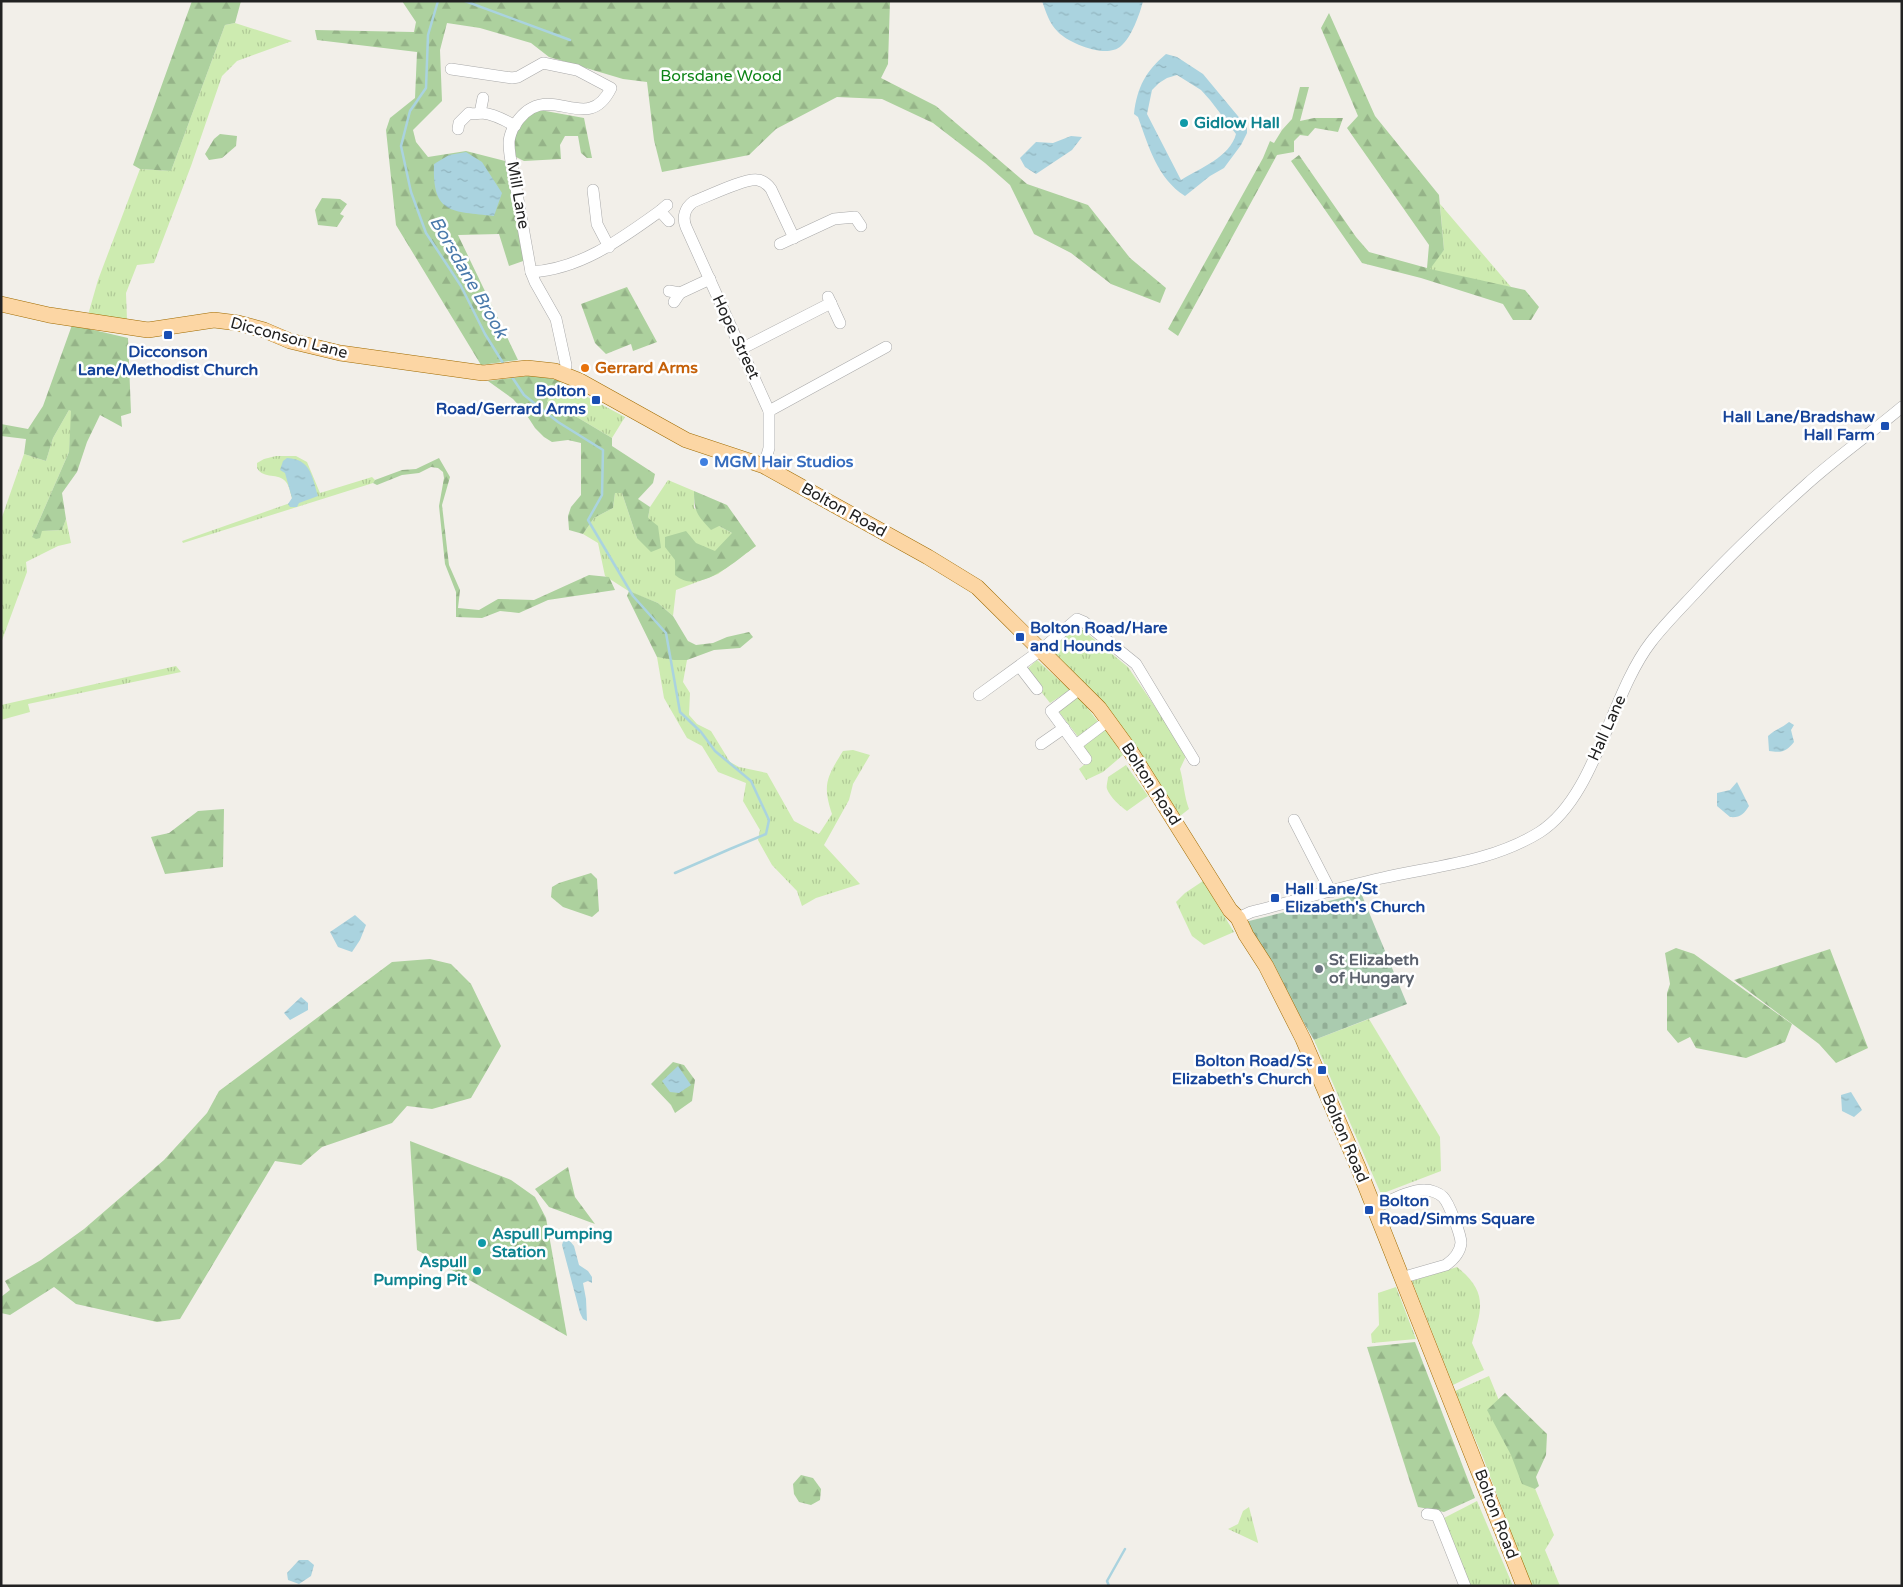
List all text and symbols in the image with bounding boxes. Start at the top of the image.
park label: Borsdane Wood [660,66,782,86]
place label: Gidlow Hall [1194,113,1280,133]
marker: Gidlow Hall [1178,117,1190,129]
street label: Mill Lane [502,160,534,230]
water label: Borsdane Brook [425,212,513,343]
street label: Hope Street [708,292,764,382]
street label: Dicconson Lane [228,313,350,363]
marker: Dicconson Lane/Methodist Church [162,329,174,341]
place label: Dicconson Lane/Methodist Church [78,342,258,380]
place label: Gerrard Arms [595,358,698,378]
marker: Gerrard Arms [579,362,591,374]
place label: Bolton Road/Gerrard Arms [436,381,586,419]
marker: Bolton Road/Gerrard Arms [590,394,602,406]
place label: Hall Lane/Bradshaw Hall Farm [1723,407,1875,445]
marker: Hall Lane/Bradshaw Hall Farm [1879,420,1891,432]
place label: MGM Hair Studios [714,452,854,472]
marker: MGM Hair Studios [698,456,710,468]
street label: Bolton Road [798,478,890,542]
place label: Bolton Road/Hare and Hounds [1030,618,1168,656]
marker: Bolton Road/Hare and Hounds [1014,631,1026,643]
street label: Hall Lane [1584,692,1630,764]
street label: Bolton Road [1117,739,1185,829]
place label: Hall Lane/St Elizabeth's Church [1285,879,1425,917]
marker: Hall Lane/St Elizabeth's Church [1269,892,1281,904]
place label: St Elizabeth of Hungary [1329,950,1419,988]
marker: St Elizabeth of Hungary [1313,963,1325,975]
place label: Bolton Road/St Elizabeth's Church [1172,1051,1313,1089]
marker: Bolton Road/St Elizabeth's Church [1316,1064,1328,1076]
street label: Bolton Road [1317,1091,1373,1185]
place label: Bolton Road/Simms Square [1379,1191,1535,1229]
marker: Bolton Road/Simms Square [1363,1204,1375,1216]
place label: Aspull Pumping Station [492,1224,613,1262]
marker: Aspull Pumping Station [476,1237,488,1249]
place label: Aspull Pumping Pit [373,1252,468,1290]
marker: Aspull Pumping Pit [471,1265,483,1277]
street label: Bolton Road [1470,1466,1522,1562]

